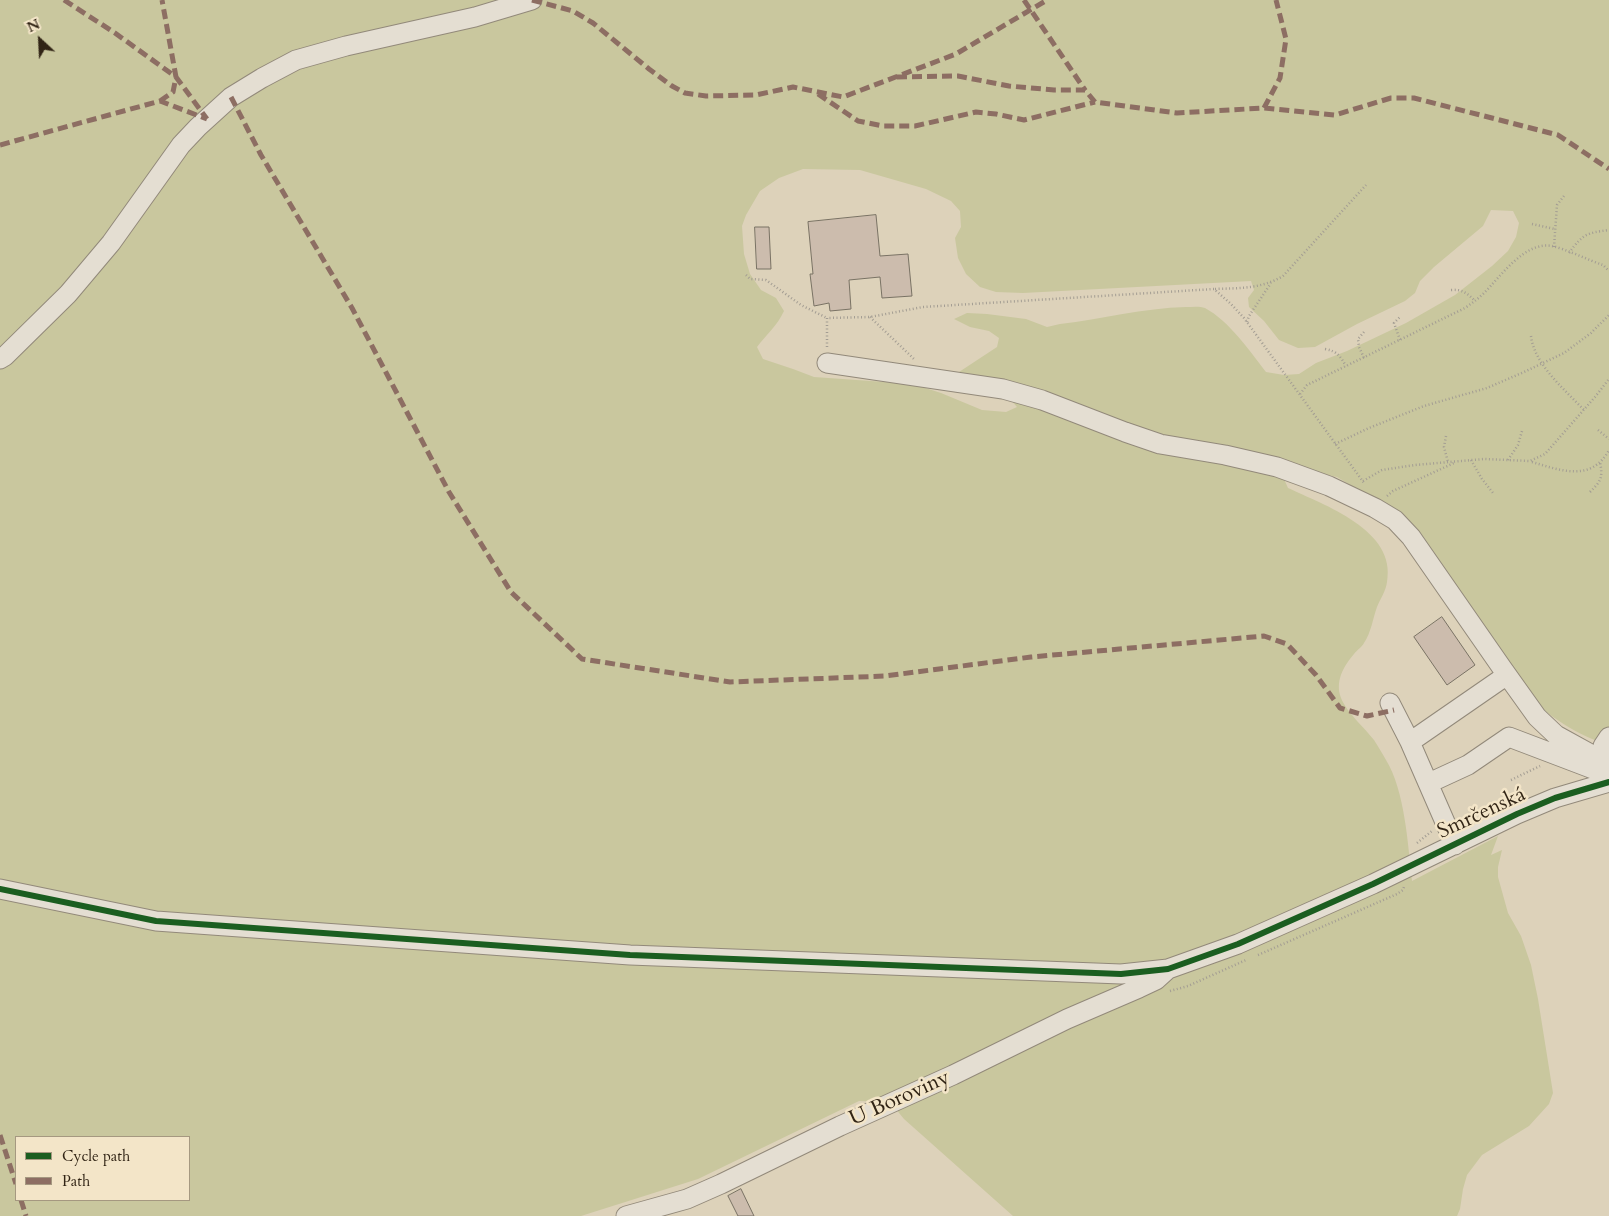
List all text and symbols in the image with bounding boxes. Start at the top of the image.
north arrow [15,15,65,65]
text: N [24,15,43,37]
street label: Smrčenská [1434,783,1530,845]
street label: U Boroviny [846,1066,954,1132]
legend [15,1136,190,1201]
text: Cycle path [62,1146,130,1166]
text: Path [62,1171,90,1191]

